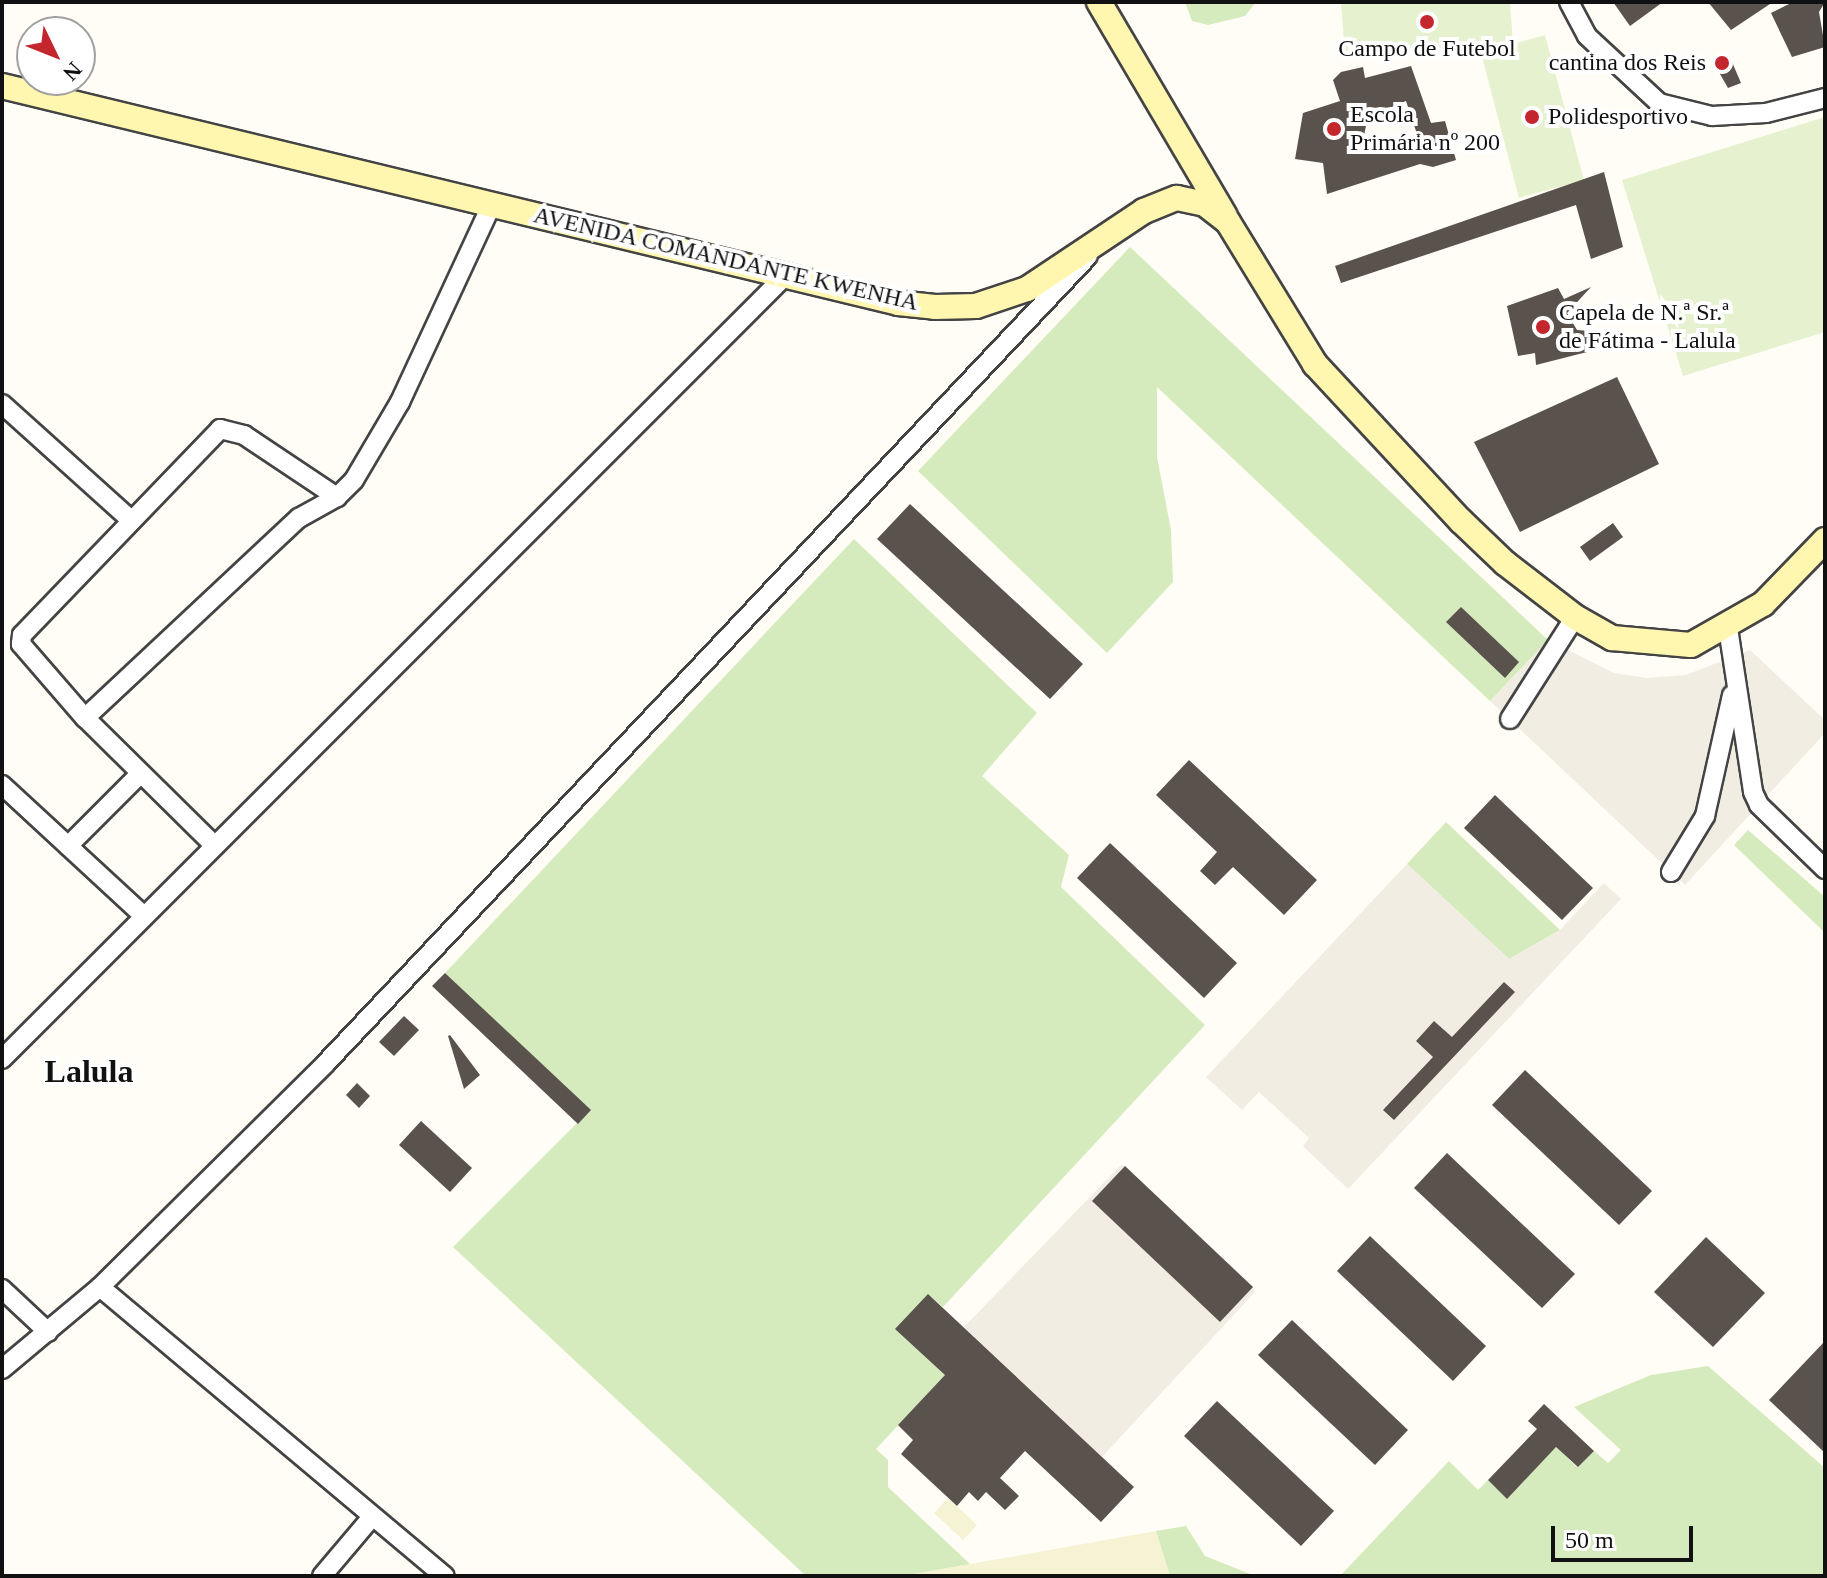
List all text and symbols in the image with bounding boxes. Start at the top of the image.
marker: Campo de Futebol [1418,13,1436,31]
north arrow [16,16,96,96]
place label: Campo de Futebol [1338,35,1516,63]
place label: cantina dos Reis [1549,49,1706,77]
marker: cantina dos Reis [1713,54,1731,72]
text: N [58,57,87,86]
place label: Escola Primária nº 200 [1350,101,1500,157]
place label: Polidesportivo [1548,103,1688,131]
marker: Polidesportivo [1523,108,1541,126]
marker: Escola Primária nº 200 [1325,120,1343,138]
street label: AVENIDA COMANDANTE KWENHA [530,200,922,318]
place label: Capela de N.ª Sr.ª de Fátima - Lalula [1559,299,1736,355]
marker: Capela de N.ª Sr.ª de Fátima - Lalula [1534,318,1552,336]
district label: Lalula [45,1052,133,1090]
scale bar [1555,1510,1697,1560]
text: 50 m [1565,1527,1614,1553]

